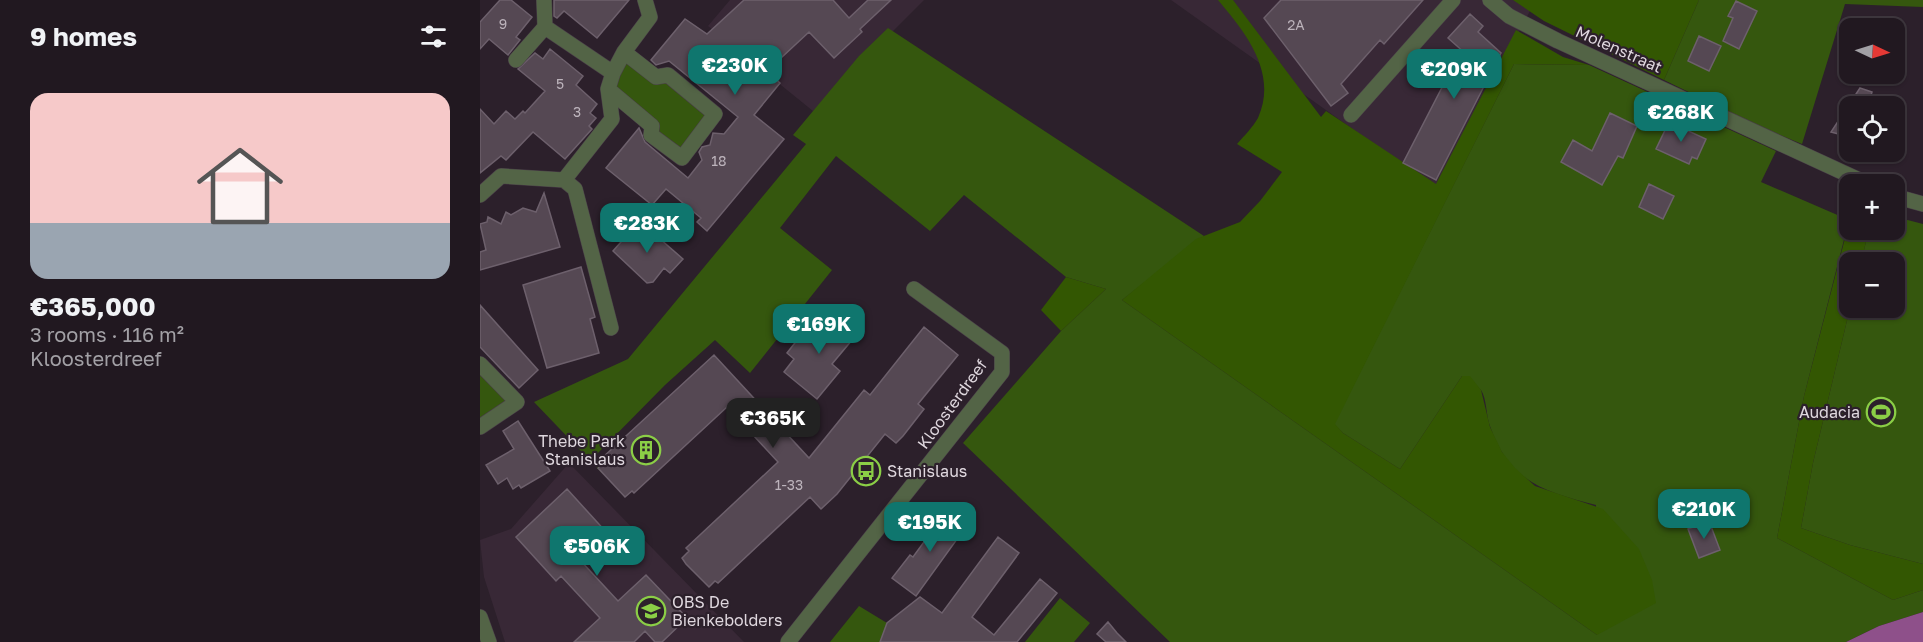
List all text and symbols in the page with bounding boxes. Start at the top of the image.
house number: 9 [499,15,507,32]
house number: 2A [1287,16,1305,33]
north arrow [1839,18,1905,84]
map controls [1839,18,1905,318]
icon: filters [417,20,450,53]
text: 9 homes [30,21,137,52]
street label: Molenstraat [1573,21,1665,77]
pin: €230K [693,45,777,96]
pin: €209K [1412,49,1496,100]
text: €230K [702,52,768,76]
text: €209K [1421,56,1487,80]
house number: 5 [556,75,564,92]
pin: €268K [1639,92,1723,143]
button: locate [1839,96,1905,162]
text: €268K [1648,99,1714,123]
house number: 3 [573,103,581,120]
icon: home [186,132,294,240]
house number: 18 [711,152,727,169]
button: + [1839,174,1905,240]
pin: €283K [605,203,689,254]
text: €283K [614,210,680,234]
button: − [1839,252,1905,318]
text: €365,000 [30,291,156,322]
pin: €169K [777,304,861,355]
text: €169K [787,311,851,335]
text: 3 rooms · 116 m² [30,322,184,346]
text: Kloosterdreef [30,346,162,370]
street label: Kloosterdreef [913,355,991,453]
sports icon: Audacia [1865,396,1897,428]
pin: €365K [731,398,815,449]
place label: Audacia [1799,402,1860,422]
text: €365K [740,405,806,429]
place label: Thebe Park Stanislaus [538,431,625,469]
building icon: Thebe Park Stanislaus [630,434,662,466]
bus stop icon: Stanislaus [850,455,882,487]
place label: Stanislaus [887,461,967,481]
house number: 1-33 [775,476,803,493]
pin: €210K [1662,489,1746,540]
text: €210K [1672,496,1736,520]
pin: €195K [888,502,972,553]
text: €195K [898,509,962,533]
pin: €506K [555,526,639,577]
text: €506K [564,533,630,557]
place label: OBS De Bienkebolders [672,592,782,630]
school or university icon: OBS De Bienkebolders [635,595,667,627]

